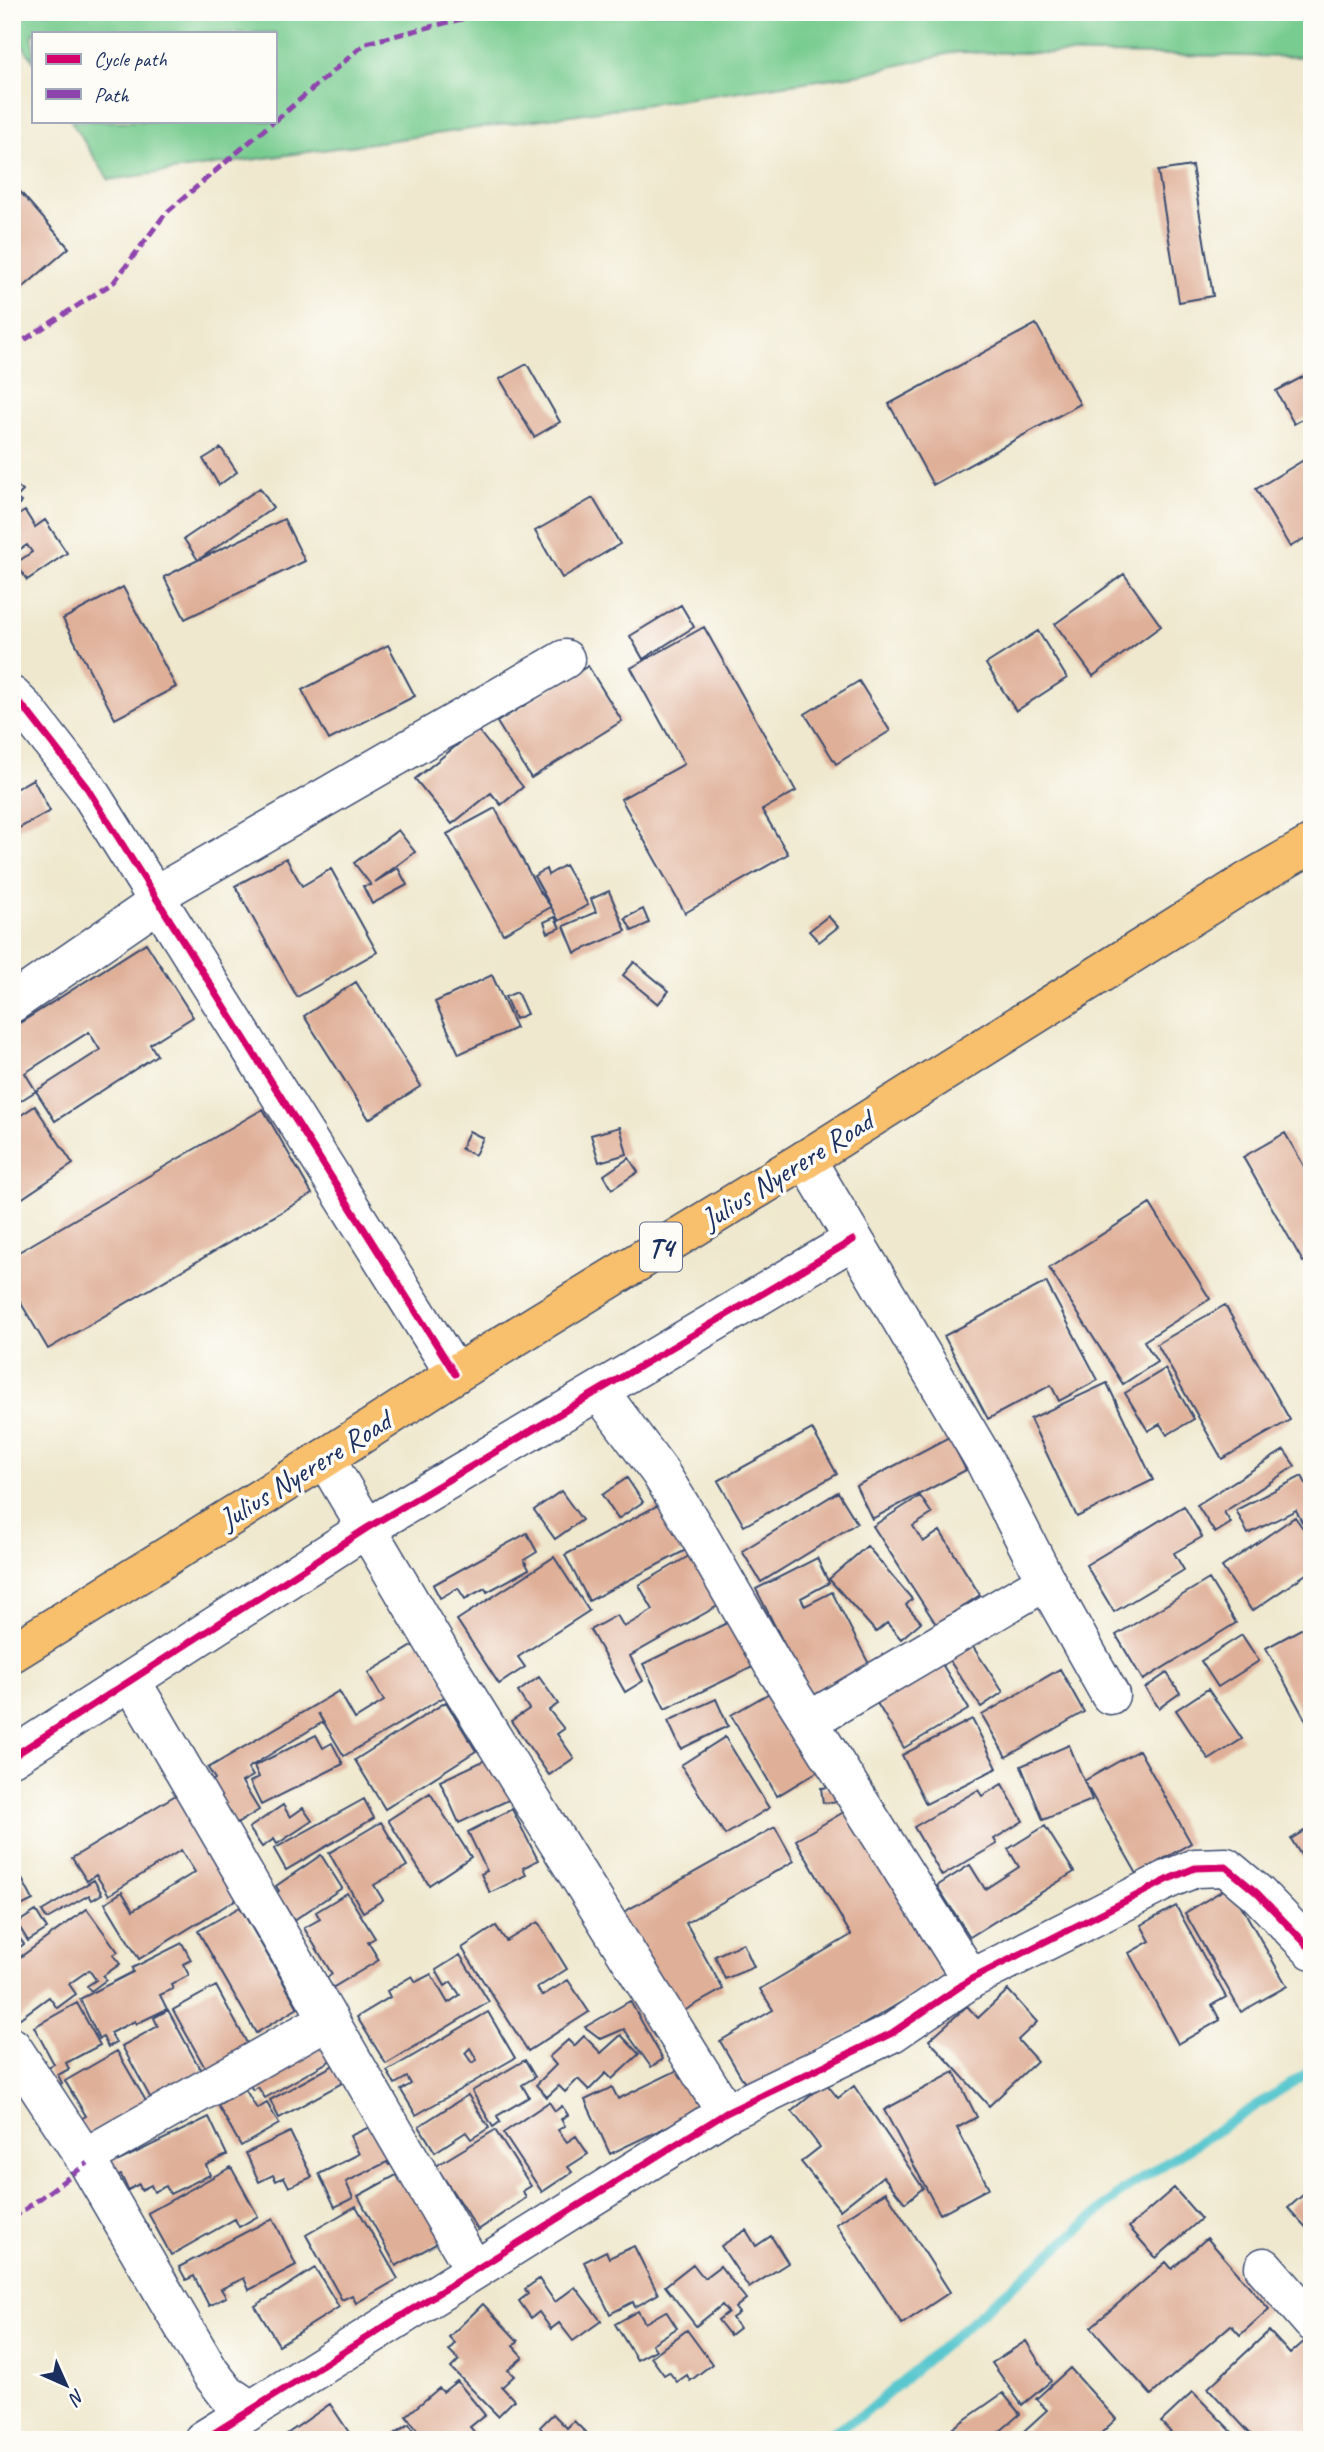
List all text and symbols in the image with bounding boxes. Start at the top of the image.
legend [32,32,276,122]
text: Cycle path [94,46,167,72]
text: Path [94,82,130,108]
street label: Julius Nyerere Road [692,1100,884,1239]
road number: T4 [640,1222,682,1272]
street label: Julius Nyerere Road [210,1400,402,1539]
north arrow [32,2350,102,2420]
text: N [62,2384,90,2411]

